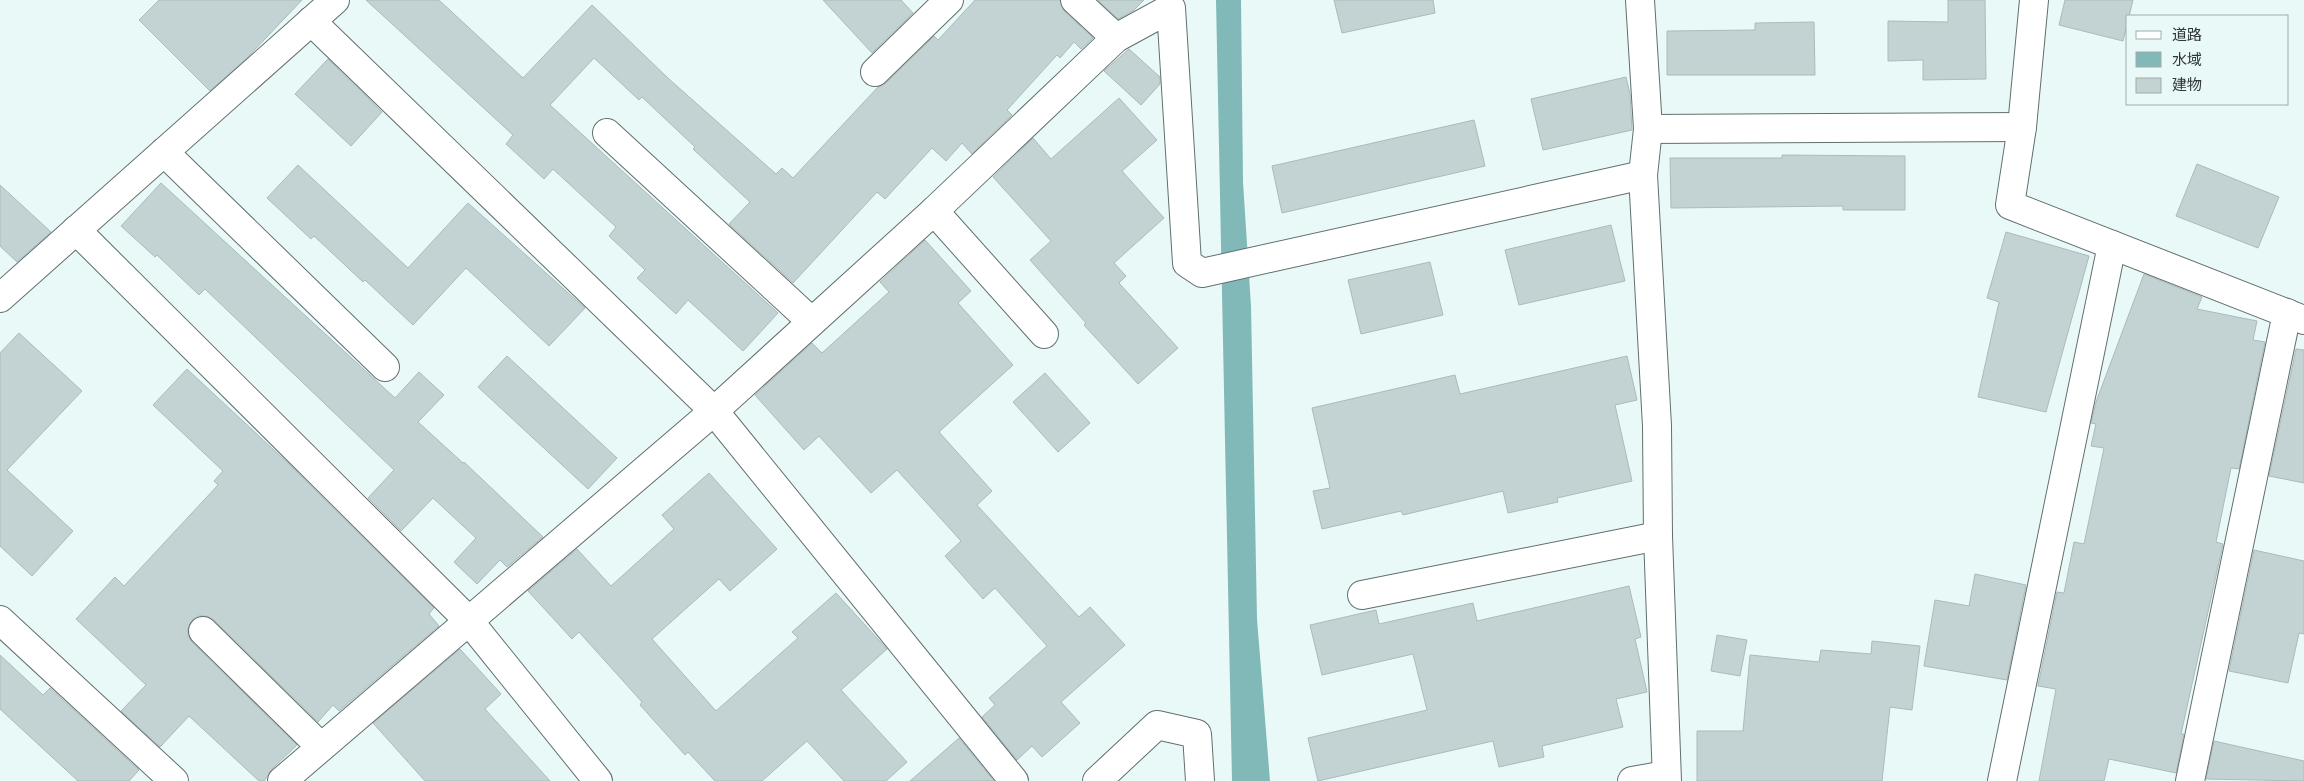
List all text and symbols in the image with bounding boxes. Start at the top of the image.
legend [2126,15,2289,105]
text: 道路 [2172,25,2202,43]
text: 水域 [2172,50,2202,68]
text: 建物 [2172,75,2202,93]

